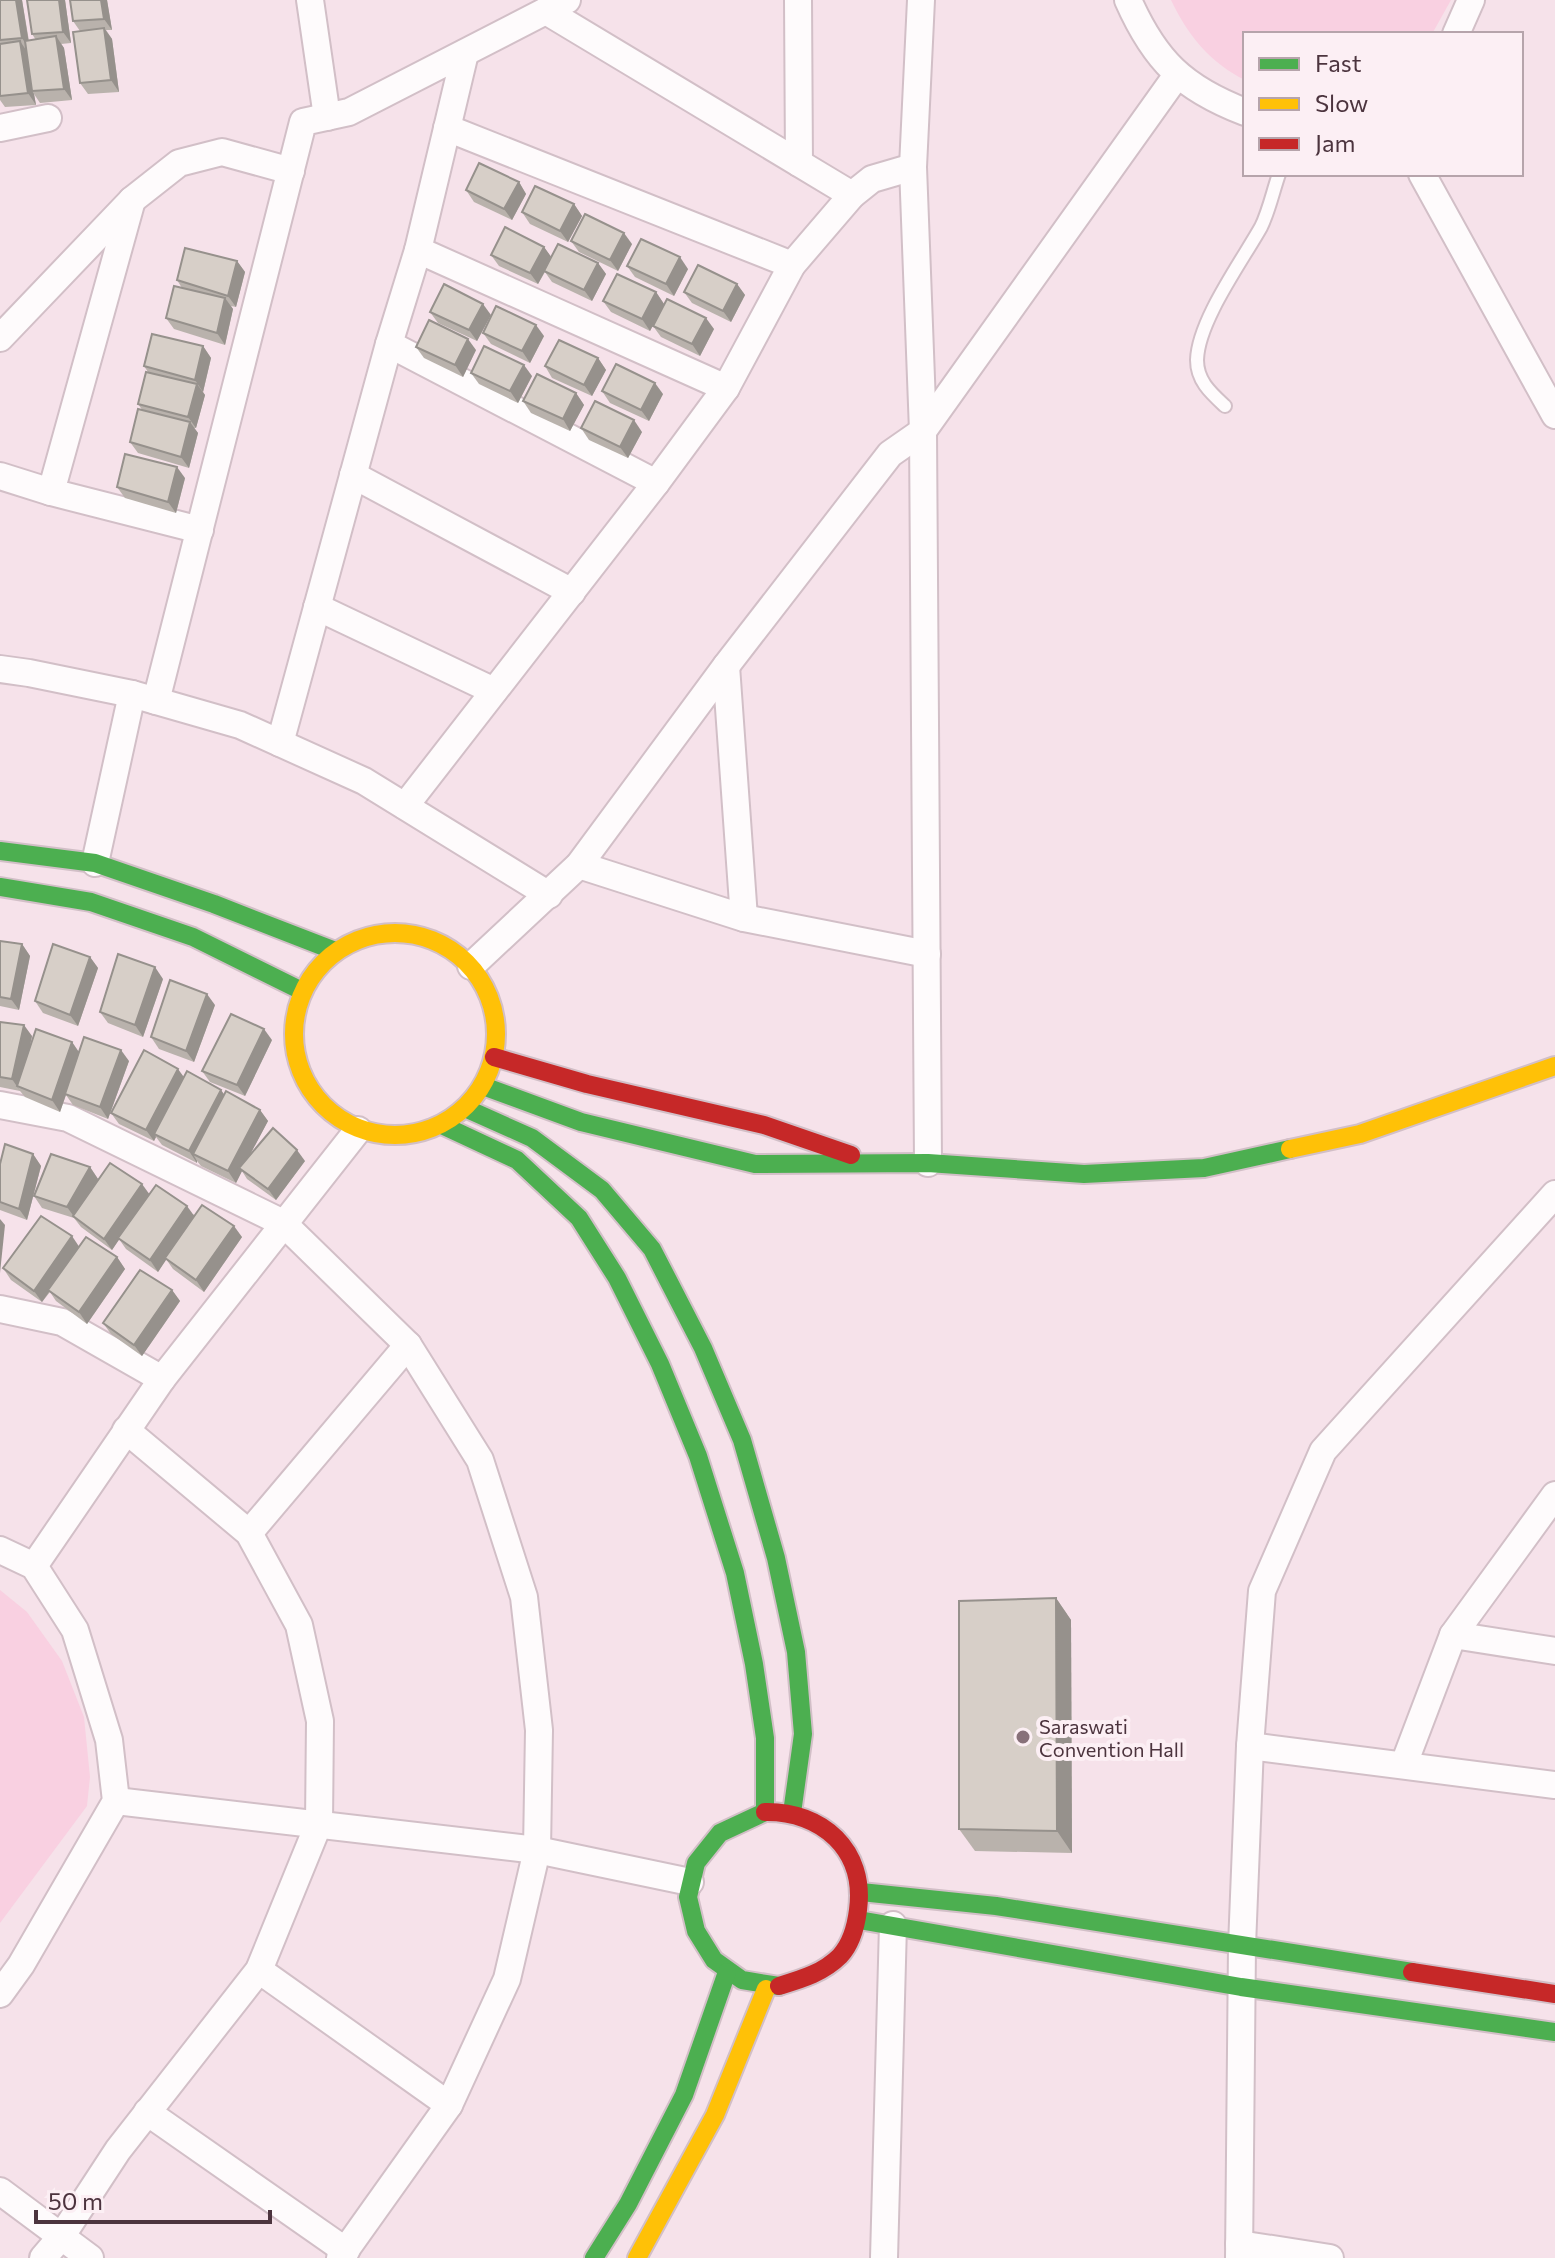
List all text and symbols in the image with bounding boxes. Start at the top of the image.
legend [1243,32,1523,176]
text: Fast [1315,48,1362,77]
text: Slow [1315,88,1368,117]
text: Jam [1315,128,1355,157]
place label: Saraswati Convention Hall [1039,1714,1184,1761]
marker: Saraswati Convention Hall [1014,1728,1032,1746]
scale bar [36,2174,270,2224]
text: 50 m [48,2186,103,2215]

